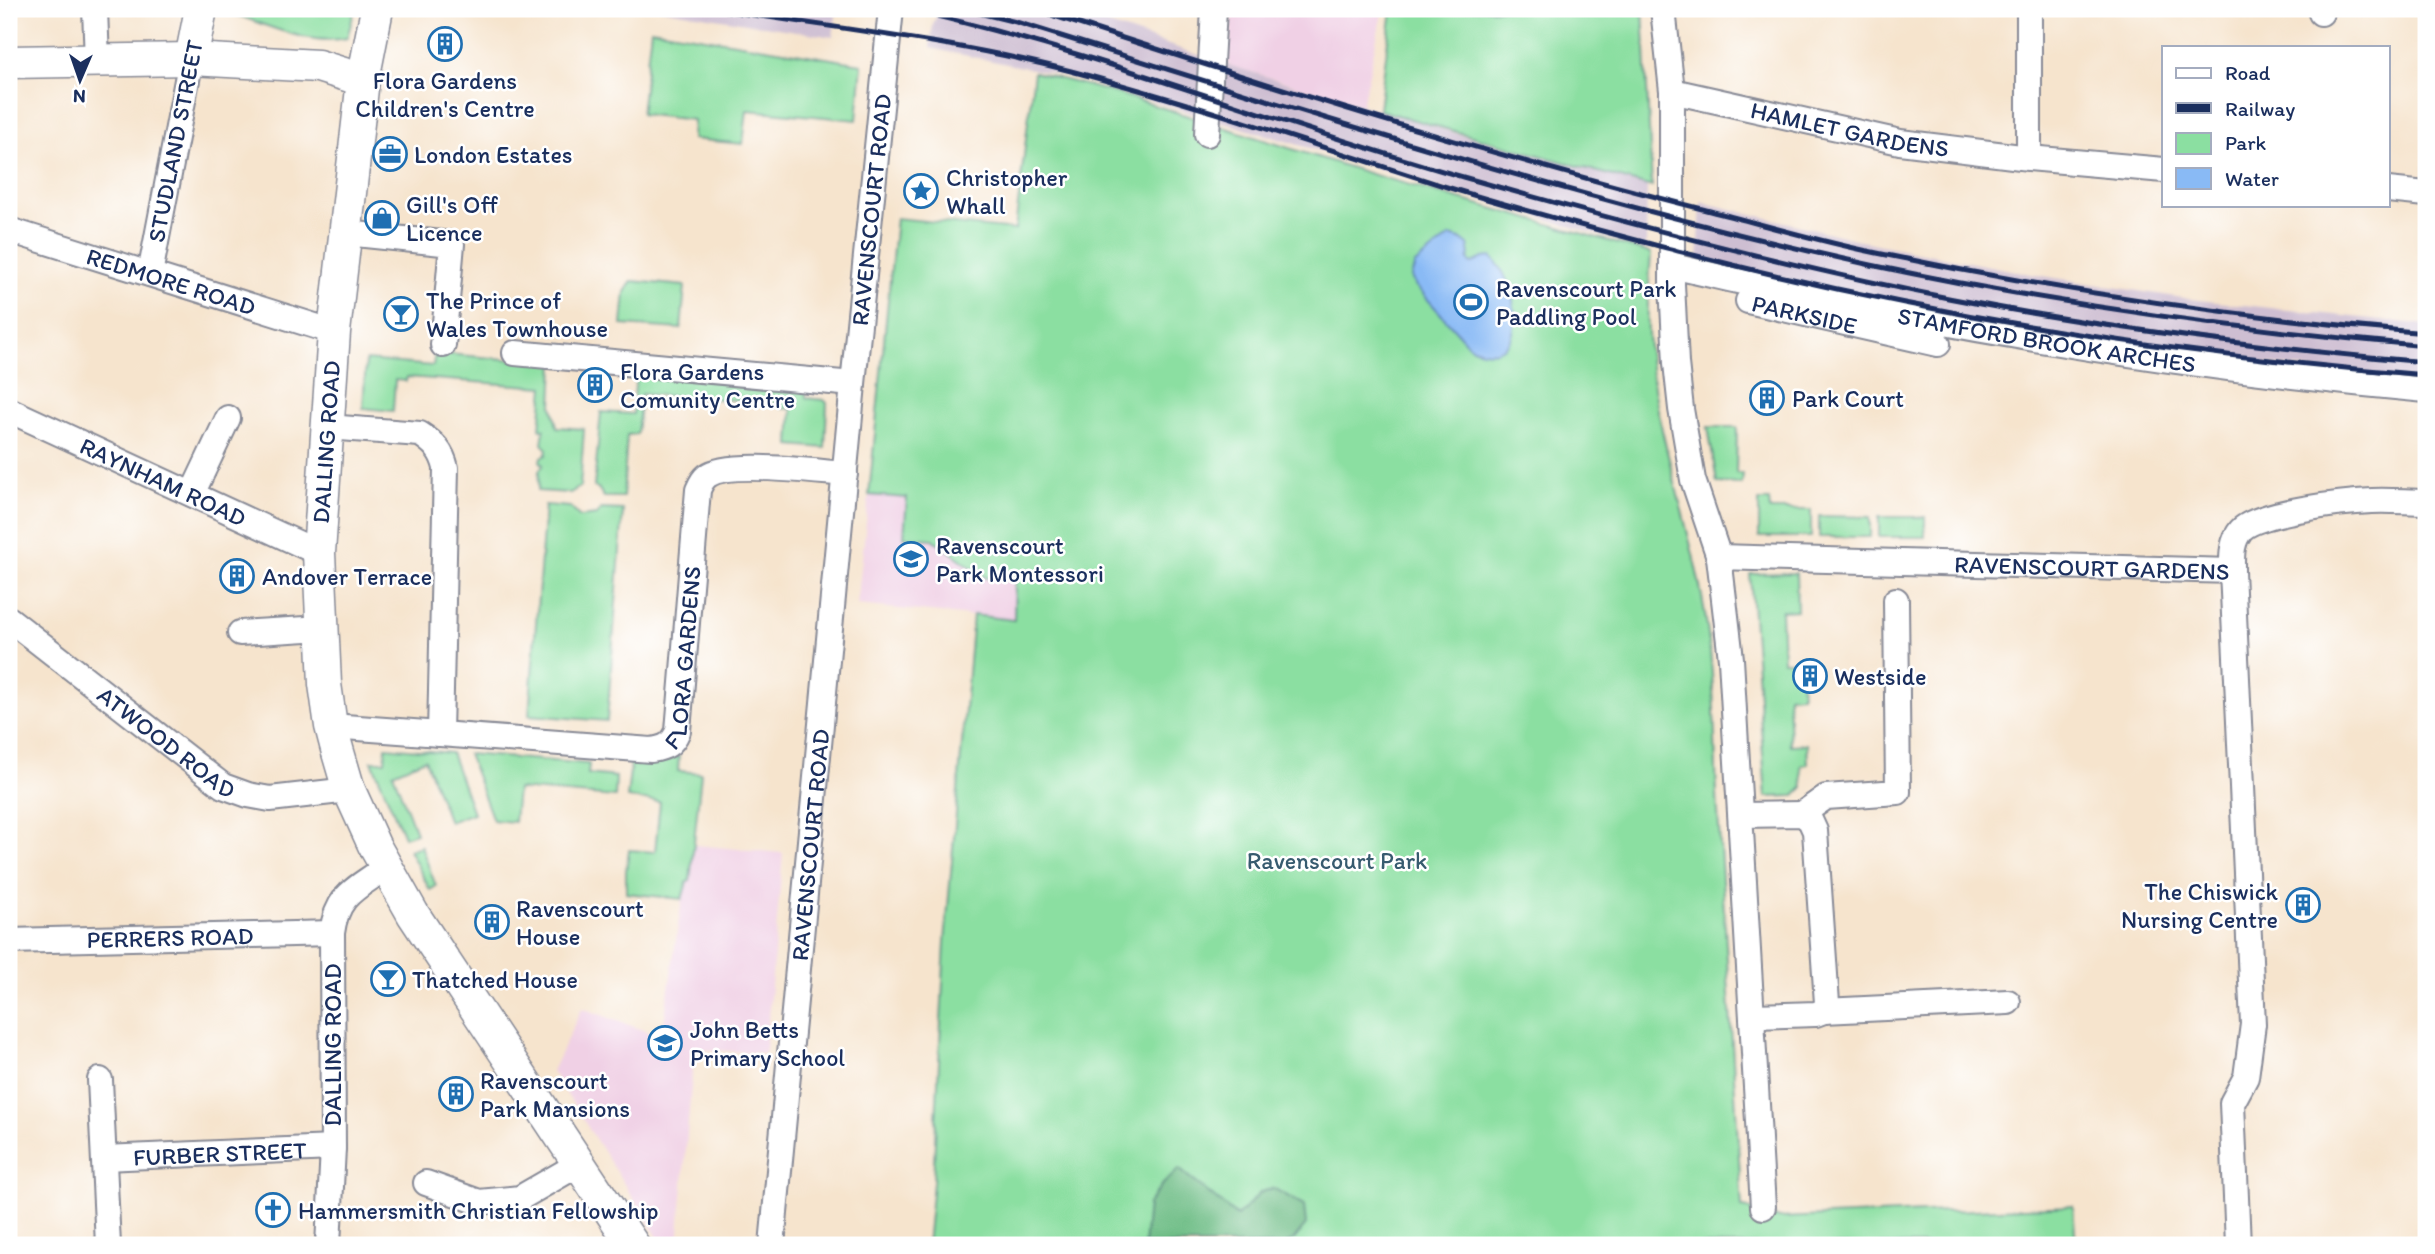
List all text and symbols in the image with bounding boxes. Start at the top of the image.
building icon: Flora Gardens Children's Centre [426,25,464,63]
street label: STUDLAND STREET [141,37,209,245]
north arrow [46,46,116,116]
legend [2162,46,2390,206]
text: Road [2225,60,2271,85]
place label: Flora Gardens Children's Centre [355,66,535,123]
text: N [73,85,86,108]
street label: RAVENSCOURT ROAD [844,92,897,327]
street label: HAMLET GARDENS [1748,95,1950,162]
text: Railway [2225,96,2295,121]
text: Park [2225,130,2267,155]
office icon: London Estates [371,135,409,173]
place label: London Estates [414,140,573,169]
place label: Christopher Whall [946,163,1068,220]
text: Water [2225,166,2279,191]
place icon: Christopher Whall [902,172,940,210]
place label: Gill's Off Licence [406,190,498,247]
shop icon: Gill's Off Licence [363,199,401,237]
street label: REDMORE ROAD [83,241,259,321]
place label: Ravenscourt Park Paddling Pool [1496,274,1676,331]
sports icon: Ravenscourt Park Paddling Pool [1452,283,1490,321]
place label: The Prince of Wales Townhouse [426,286,608,343]
street label: PARKSIDE [1749,288,1860,340]
bar icon: The Prince of Wales Townhouse [382,295,420,333]
street label: STAMFORD BROOK ARCHES [1895,300,2198,378]
place label: Flora Gardens Comunity Centre [620,357,795,414]
street label: DALLING ROAD [306,360,346,524]
building icon: Flora Gardens Comunity Centre [576,366,614,404]
building icon: Park Court [1748,379,1786,417]
place label: Park Court [1792,384,1904,413]
street label: RAYNHAM ROAD [76,430,251,532]
place label: Ravenscourt Park Montessori [936,531,1104,588]
school or university icon: Ravenscourt Park Montessori [892,540,930,578]
street label: RAVENSCOURT GARDENS [1954,549,2230,585]
building icon: Andover Terrace [218,557,256,595]
place label: Andover Terrace [262,562,432,591]
street label: FLORA GARDENS [657,565,706,755]
building icon: Westside [1791,657,1829,695]
place label: Westside [1834,662,1927,691]
street label: ATWOOD ROAD [92,679,239,804]
street label: RAVENSCOURT ROAD [784,727,835,962]
park label: Ravenscourt Park [1247,846,1427,875]
place label: The Chiswick Nursing Centre [2121,877,2279,934]
building icon: The Chiswick Nursing Centre [2284,886,2322,924]
place label: Ravenscourt House [516,894,644,951]
building icon: Ravenscourt House [473,903,511,941]
street label: PERRERS ROAD [86,920,254,954]
bar icon: Thatched House [369,960,407,998]
street label: DALLING ROAD [318,963,347,1127]
place label: Thatched House [412,965,578,994]
place label: John Betts Primary School [690,1015,845,1072]
school or university icon: John Betts Primary School [646,1024,684,1062]
place label: Ravenscourt Park Mansions [480,1066,630,1123]
building icon: Ravenscourt Park Mansions [437,1075,475,1113]
street label: FURBER STREET [132,1135,308,1171]
church icon: Hammersmith Christian Fellowship [254,1191,292,1229]
place label: Hammersmith Christian Fellowship [298,1196,658,1225]

